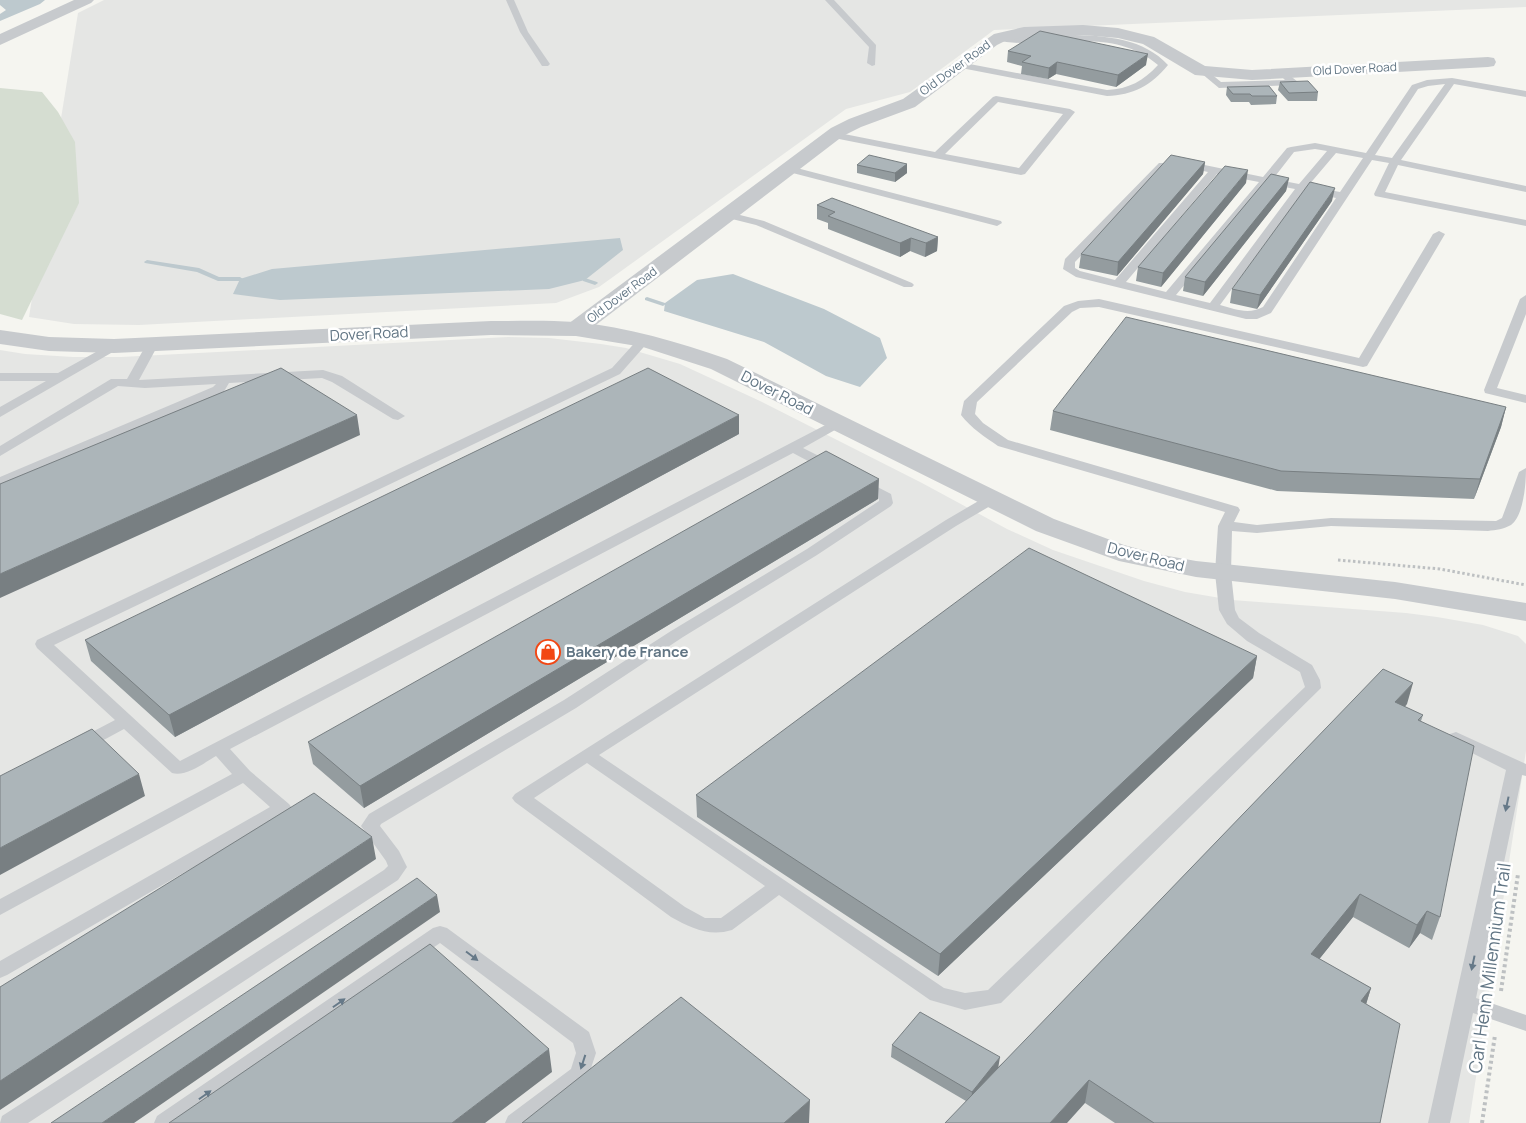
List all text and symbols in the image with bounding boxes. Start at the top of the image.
street label: Old Dover Road [916,36,994,99]
street label: Old Dover Road [1313,58,1397,79]
street label: Old Dover Road [583,263,660,327]
street label: Dover Road [329,321,409,346]
street label: Dover Road [737,365,817,420]
street label: Dover Road [1105,537,1187,576]
shop icon: Bakery de France [535,639,561,665]
place label: Bakery de France [566,641,688,662]
one-way arrow [1503,796,1511,812]
street label: Carl Henn Millennium Trail [1462,861,1516,1075]
one-way arrow [465,951,478,962]
one-way arrow [1469,955,1477,970]
one-way arrow [332,998,346,1008]
one-way arrow [579,1055,587,1070]
one-way arrow [198,1090,212,1100]

